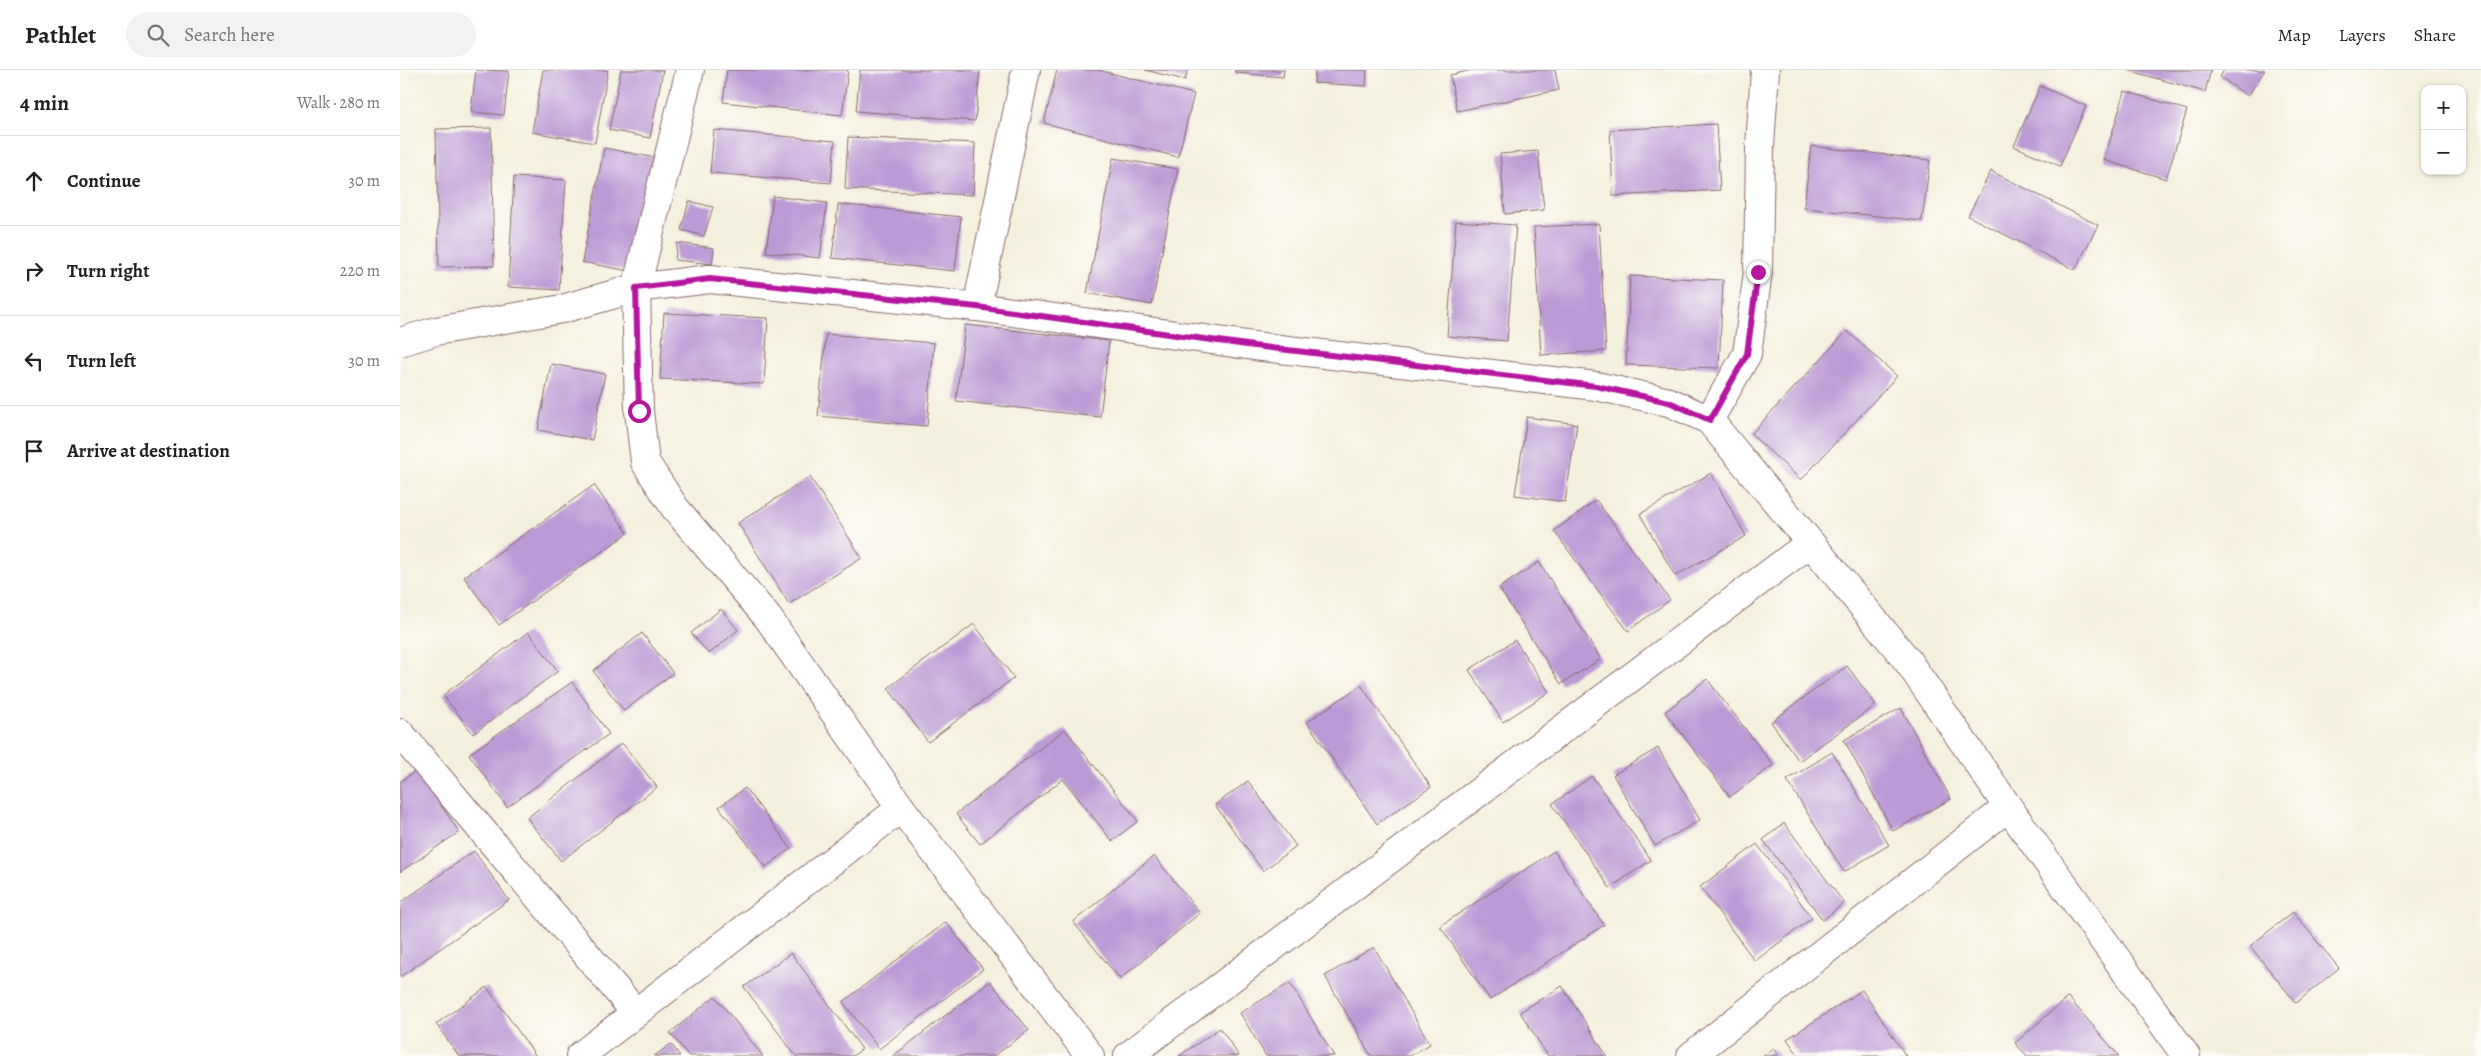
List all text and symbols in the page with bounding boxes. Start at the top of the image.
search box [126,12,476,57]
text: Pathlet [25,19,96,51]
icon: search [144,21,172,49]
text: Search here [184,22,275,48]
text: Map [2278,23,2311,47]
text: Layers [2339,23,2386,47]
text: Share [2414,23,2456,47]
map controls [2421,85,2466,175]
button: + [2421,85,2466,130]
text: 4 min [20,89,69,117]
text: Walk · 280 m [297,92,380,114]
button: − [2421,130,2466,175]
icon: ahead [20,167,48,195]
text: Continue [67,168,141,194]
text: 30 m [348,170,380,192]
icon: right [20,257,48,285]
text: Turn right [67,258,149,284]
text: 220 m [340,260,380,282]
route end [1747,261,1770,284]
icon: left [20,347,48,375]
text: Turn left [67,348,136,374]
text: 30 m [348,350,380,372]
route start [628,400,651,423]
icon: arrive [20,437,48,465]
text: Arrive at destination [67,438,230,464]

